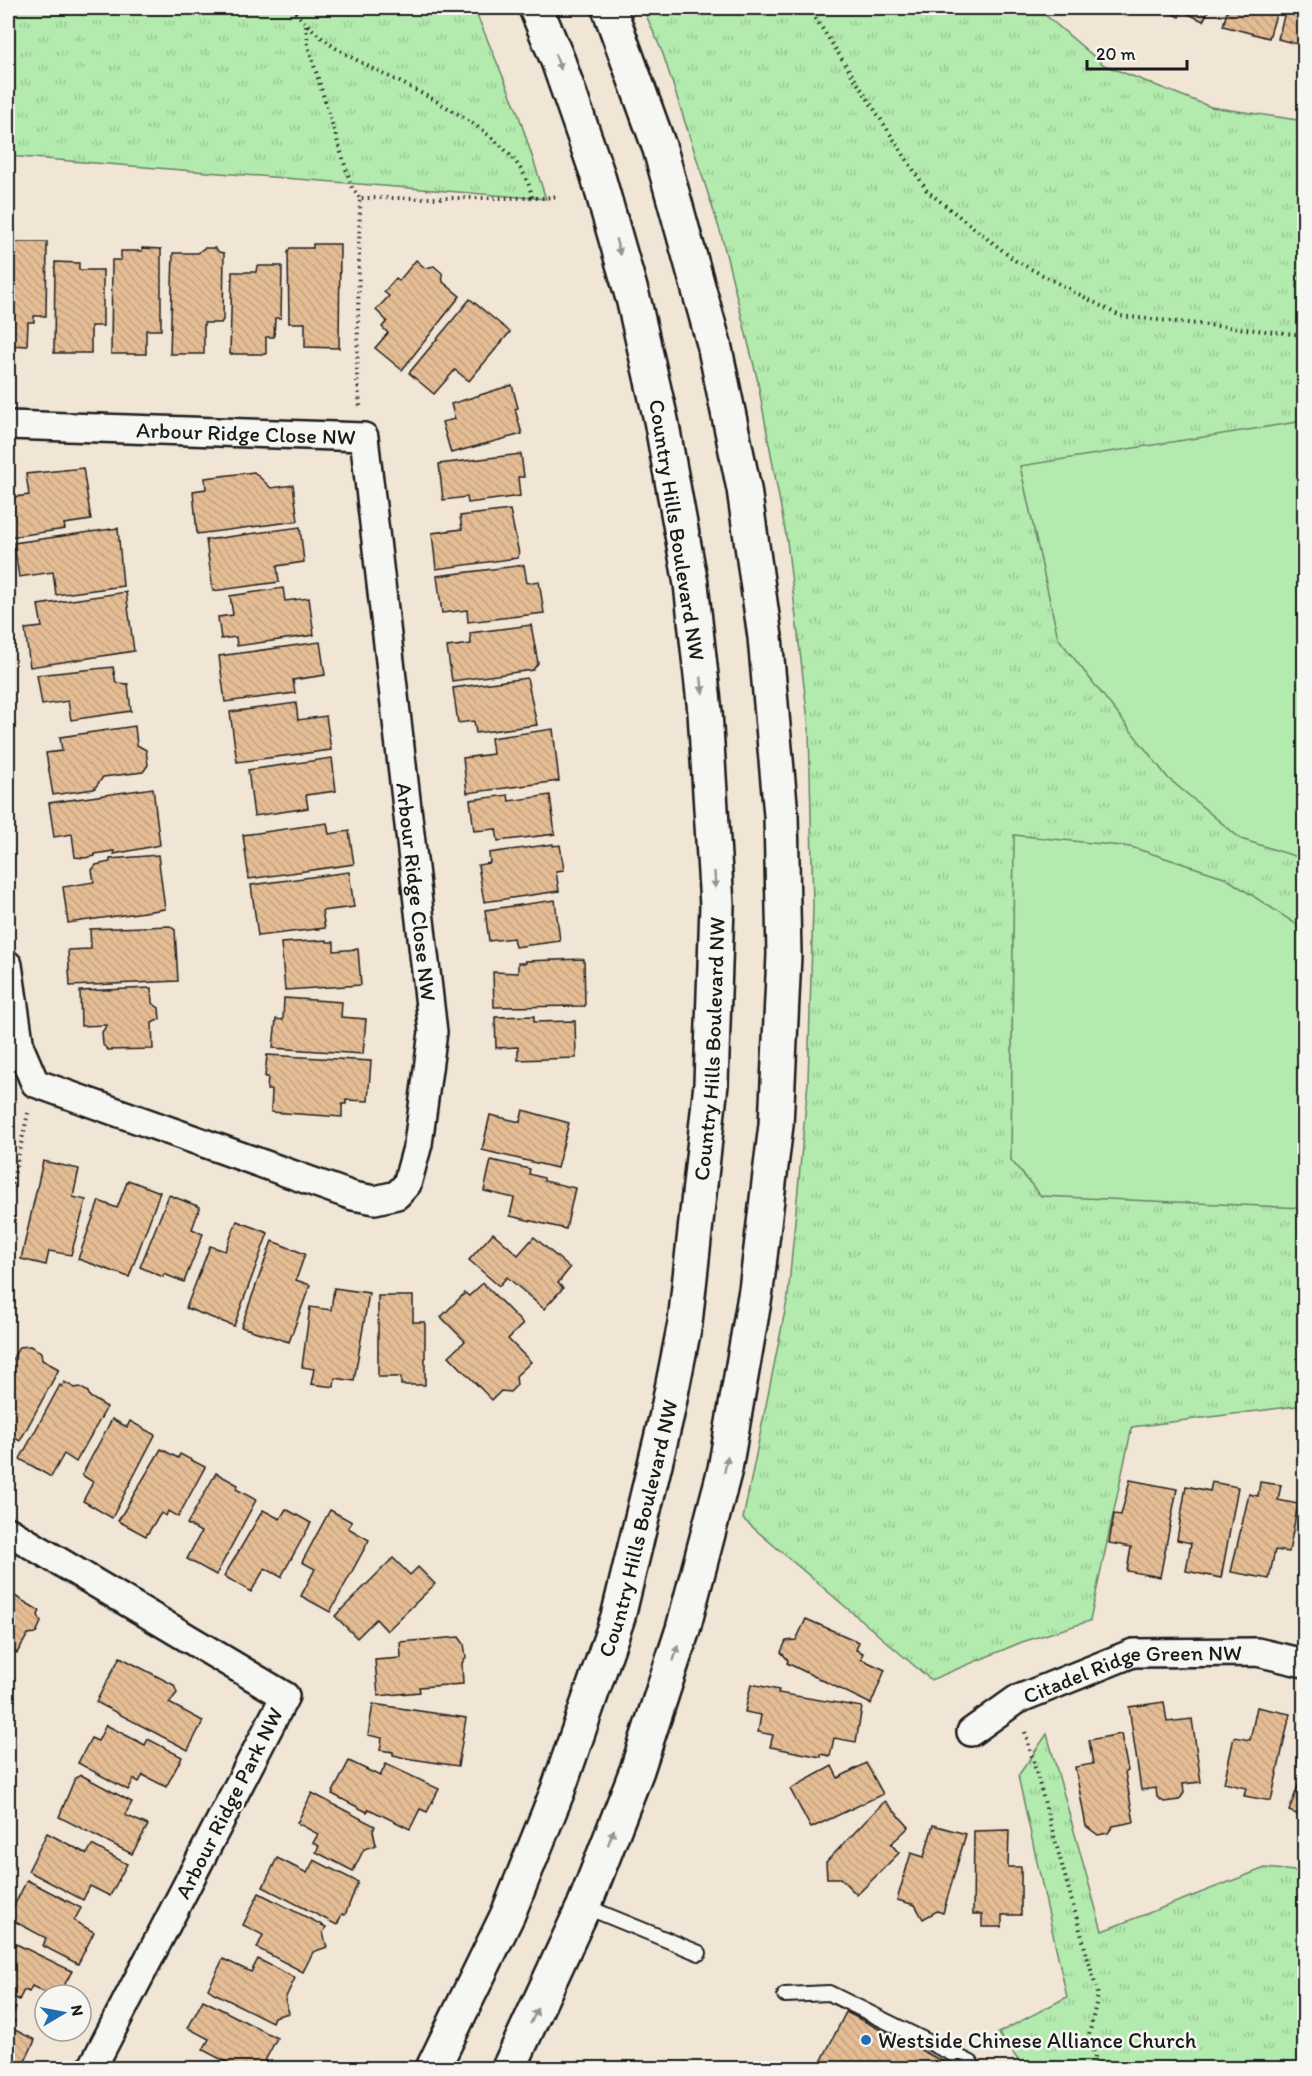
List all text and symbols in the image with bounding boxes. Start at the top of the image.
scale bar [1087,33,1188,71]
text: 20 m [1096,43,1136,65]
one-way arrow [553,53,563,71]
one-way arrow [614,238,623,256]
street label: Country Hills Boulevard NW [643,397,711,663]
street label: Arbour Ridge Close NW [136,416,356,450]
one-way arrow [697,676,707,695]
street label: Arbour Ridge Close NW [391,781,443,1003]
one-way arrow [711,870,720,889]
street label: Country Hills Boulevard NW [687,916,730,1182]
street label: Country Hills Boulevard NW [592,1397,683,1660]
one-way arrow [722,1455,731,1474]
street label: Citadel Ridge Green NW [1019,1639,1242,1709]
one-way arrow [671,1644,681,1662]
street label: Arbour Ridge Park NW [169,1703,289,1903]
one-way arrow [607,1828,616,1846]
north arrow [33,1983,93,2043]
text: N [67,2004,88,2017]
one-way arrow [529,2007,538,2024]
place label: Westside Chinese Alliance Church [878,2027,1197,2054]
marker: Westside Chinese Alliance Church [859,2033,873,2047]

